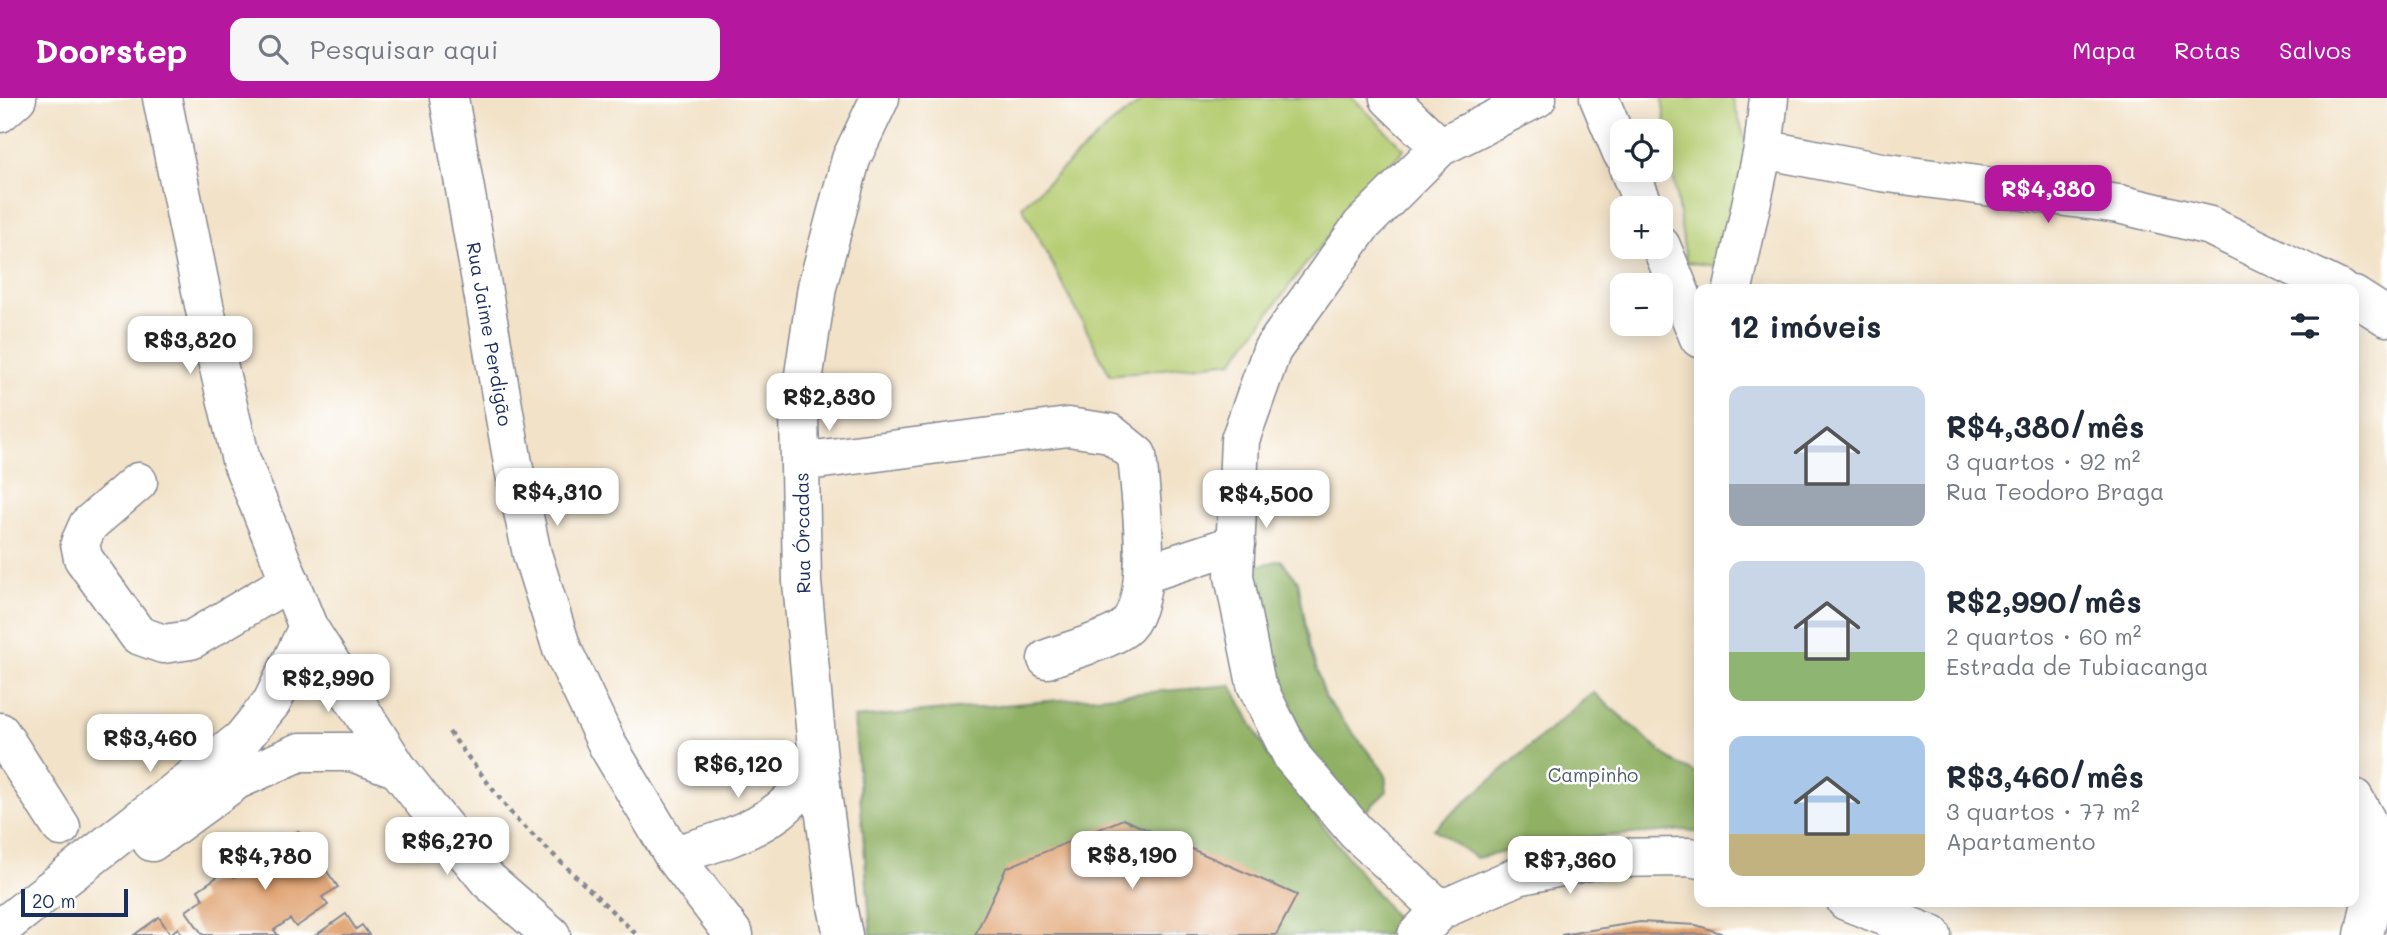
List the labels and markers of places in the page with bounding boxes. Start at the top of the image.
pin: R$4,380 [1983,166,2113,225]
pin: R$3,820 [125,316,255,376]
pin: R$2,830 [764,374,894,433]
pin: R$4,310 [492,468,622,528]
pin: R$4,500 [1201,470,1331,530]
pin: R$2,990 [263,654,393,714]
pin: R$3,460 [85,714,215,774]
pin: R$6,120 [673,740,803,800]
pin: R$6,270 [382,818,512,877]
pin: R$4,780 [200,832,330,892]
pin: R$8,190 [1067,832,1197,891]
pin: R$7,360 [1505,836,1635,896]

